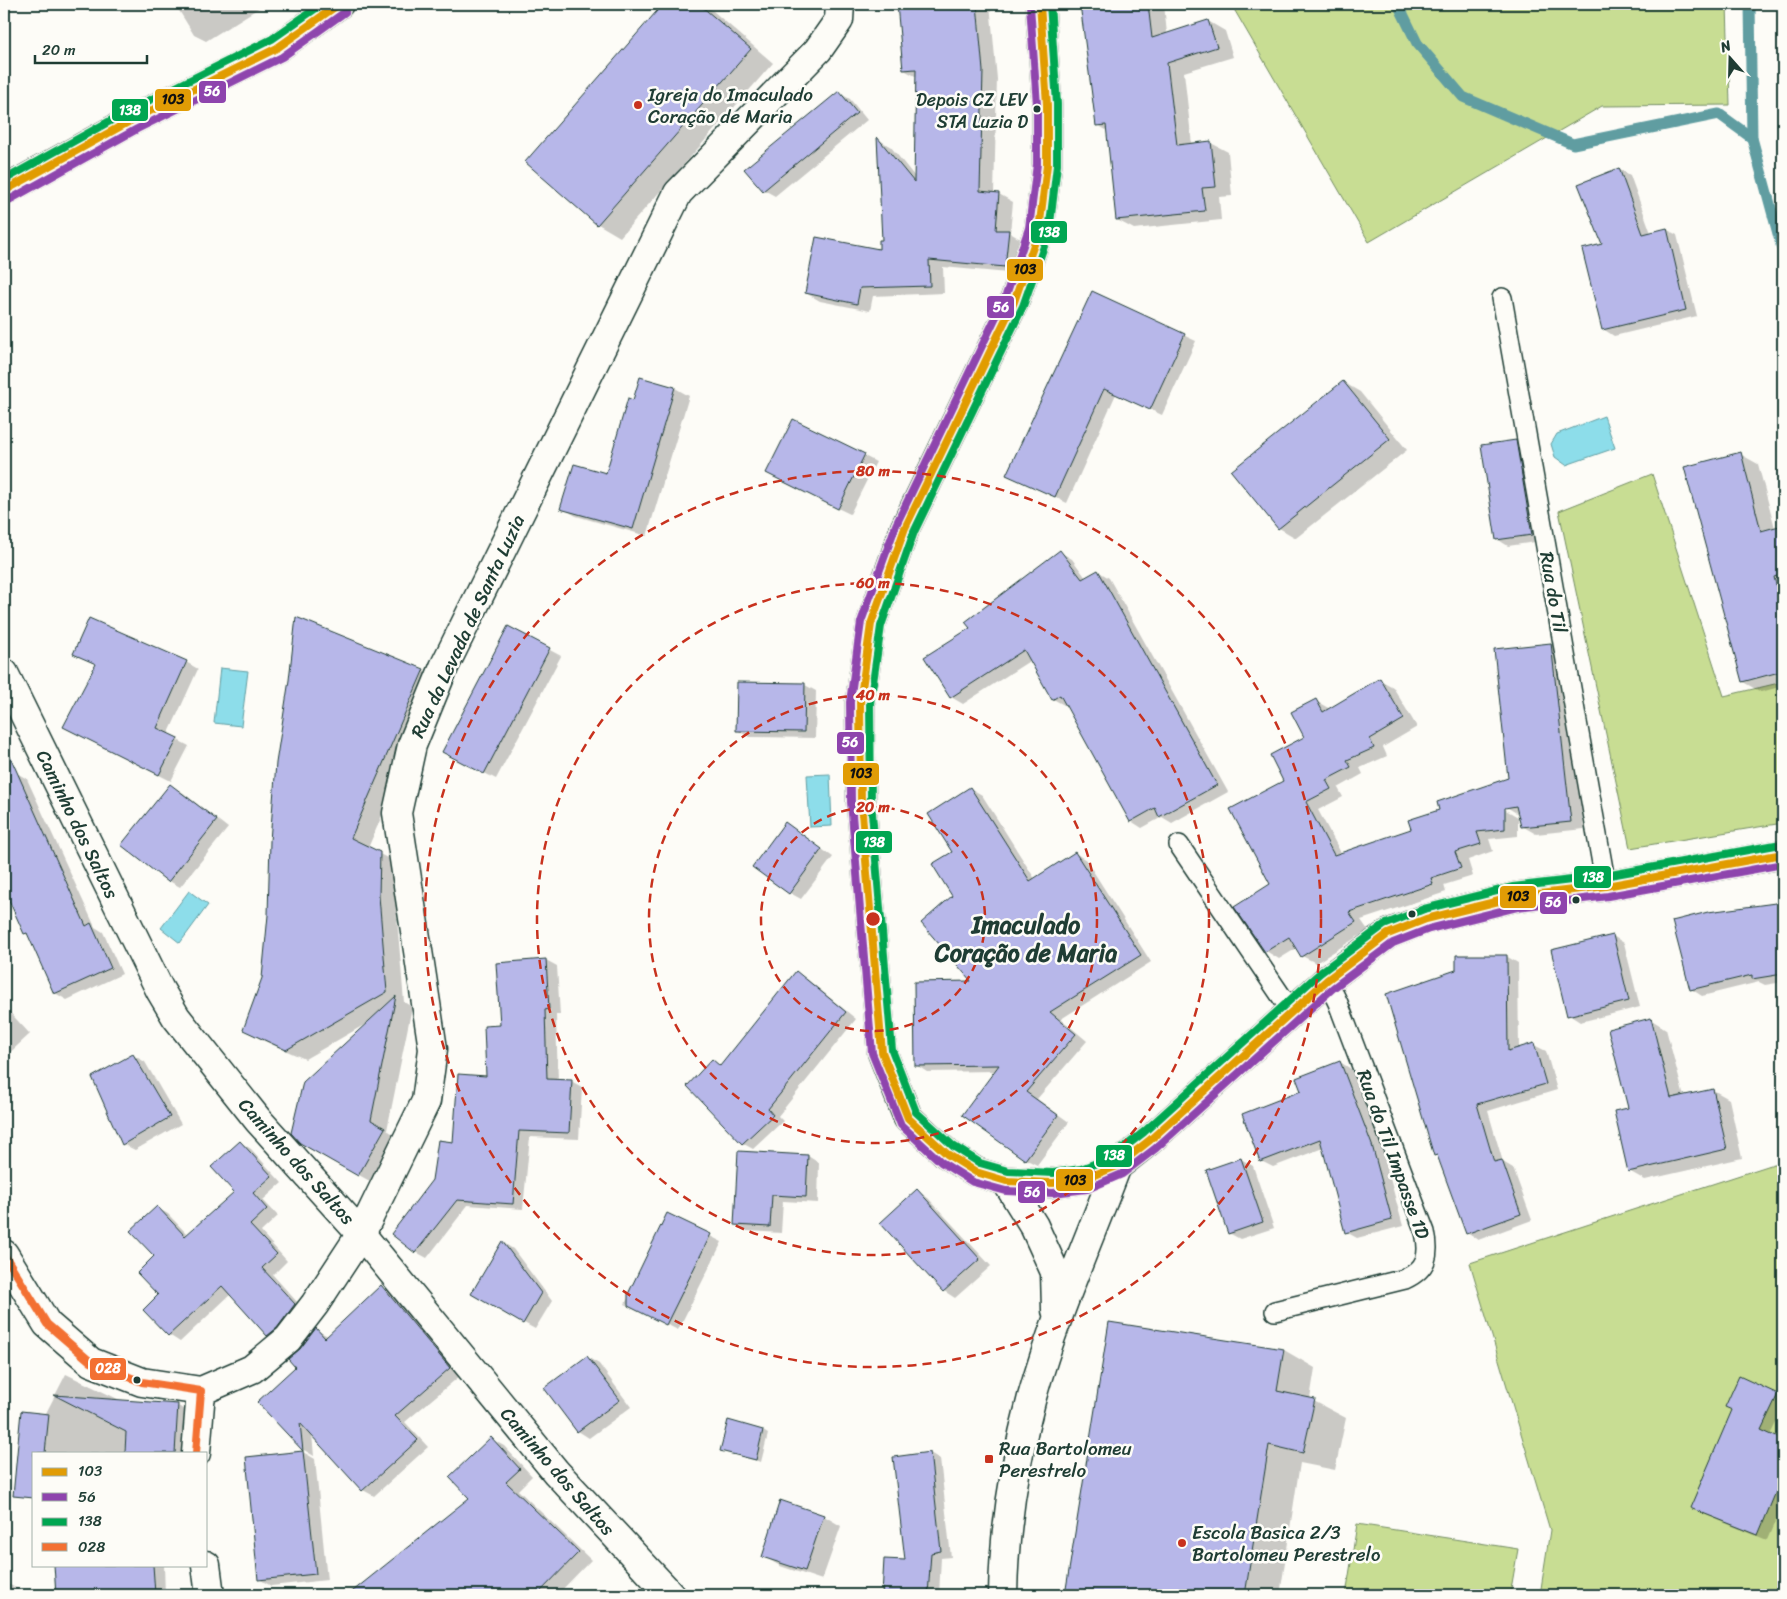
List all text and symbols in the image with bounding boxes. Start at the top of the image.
scale bar [35,32,148,64]
north arrow [1704,32,1754,82]
text: N [1716,33,1735,60]
text: 20 m [42,37,76,63]
place label: Igreja do Imaculado Coração de Maria [647,78,813,133]
text: 56 [204,79,220,104]
line badge: 56 [198,80,227,104]
place label: Depois CZ LEV STA Luzia D [916,84,1028,138]
text: 103 [162,87,185,112]
line badge: 103 [154,88,192,112]
line badge: 138 [111,98,149,122]
text: 138 [119,98,142,123]
marker: Igreja do Imaculado Coração de Maria [632,99,644,111]
marker: Depois CZ LEV STA Luzia D [1032,104,1042,114]
line badge: 138 [1030,220,1068,244]
text: 138 [1038,220,1061,245]
text: 103 [1014,257,1037,282]
line badge: 103 [1006,258,1044,282]
line badge: 56 [986,295,1015,319]
text: 56 [993,295,1009,320]
text: 80 m [855,458,890,484]
street label: Rua da Levada de Santa Luzia [401,509,534,743]
street label: Rua do Til [1530,549,1577,636]
text: 60 m [855,570,890,596]
text: 40 m [855,682,891,708]
text: 56 [842,730,858,755]
line badge: 56 [836,731,865,755]
street label: Caminho dos Saltos [27,744,128,905]
text: 103 [850,761,873,786]
line badge: 103 [842,762,880,786]
text: 20 m [855,794,890,820]
line badge: 138 [855,830,893,854]
text: 138 [863,830,886,855]
line badge: 138 [1573,865,1612,889]
text: 138 [1582,865,1605,890]
text: 103 [1507,884,1530,909]
line badge: 103 [1499,885,1537,909]
text: 56 [1545,890,1561,915]
line badge: 56 [1539,891,1568,915]
unlabelled marker [1571,895,1581,905]
district label: Imaculado Coração de Maria [934,904,1117,974]
unlabelled marker [1407,909,1417,919]
centre of rings [864,910,882,928]
street label: Rua do Til Impasse 1D [1347,1065,1440,1244]
street label: Caminho dos Saltos [230,1090,363,1233]
text: 138 [1103,1143,1126,1168]
line badge: 138 [1095,1144,1133,1168]
line badge: 103 [1055,1168,1094,1192]
text: 103 [1064,1168,1087,1193]
line badge: 56 [1017,1180,1046,1204]
text: 56 [1024,1180,1040,1205]
text: 028 [95,1356,121,1381]
line badge: 028 [89,1357,127,1381]
unlabelled marker [132,1375,142,1385]
street label: Caminho dos Saltos [492,1399,624,1544]
place label: Rua Bartolomeu Perestrelo [999,1432,1132,1487]
legend [32,1452,208,1566]
marker: Rua Bartolomeu Perestrelo [983,1453,995,1465]
text: 103 [78,1458,102,1484]
text: 56 [78,1484,96,1510]
text: 138 [78,1508,102,1534]
place label: Escola Basica 2/3 Bartolomeu Perestrelo [1192,1516,1380,1571]
text: 028 [78,1534,105,1560]
marker: Escola Basica 2/3 Bartolomeu Perestrelo [1176,1537,1188,1549]

